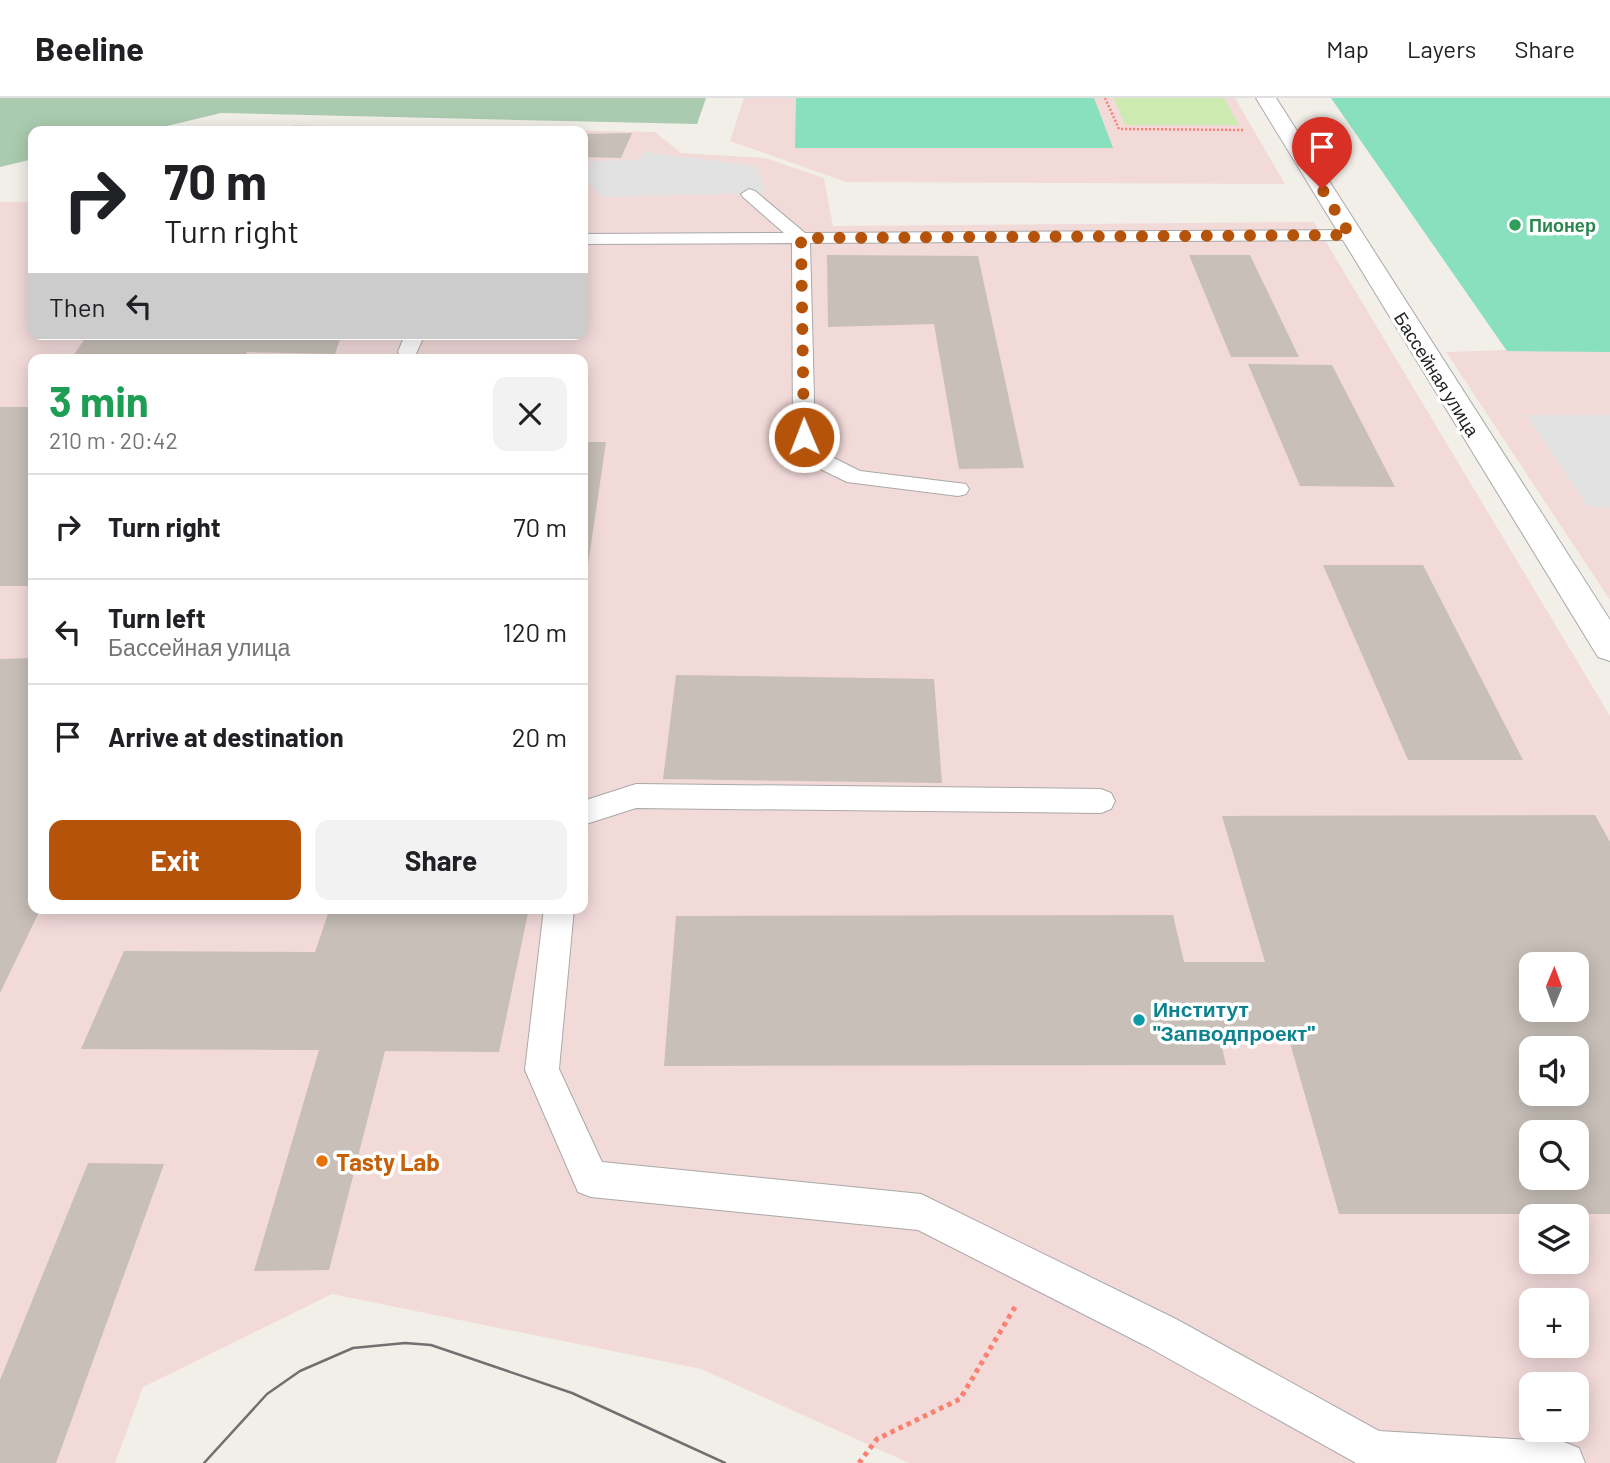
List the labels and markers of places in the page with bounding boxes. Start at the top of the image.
pin [1292,117,1352,189]
place label: Пионер [1529,214,1596,236]
marker: Пионер [1507,217,1523,233]
place label: Институт "Запводпроект" [1153,996,1315,1045]
marker: Институт "Запводпроект" [1131,1012,1147,1028]
place label: Tasty Lab [336,1147,440,1176]
marker: Tasty Lab [314,1153,330,1169]

